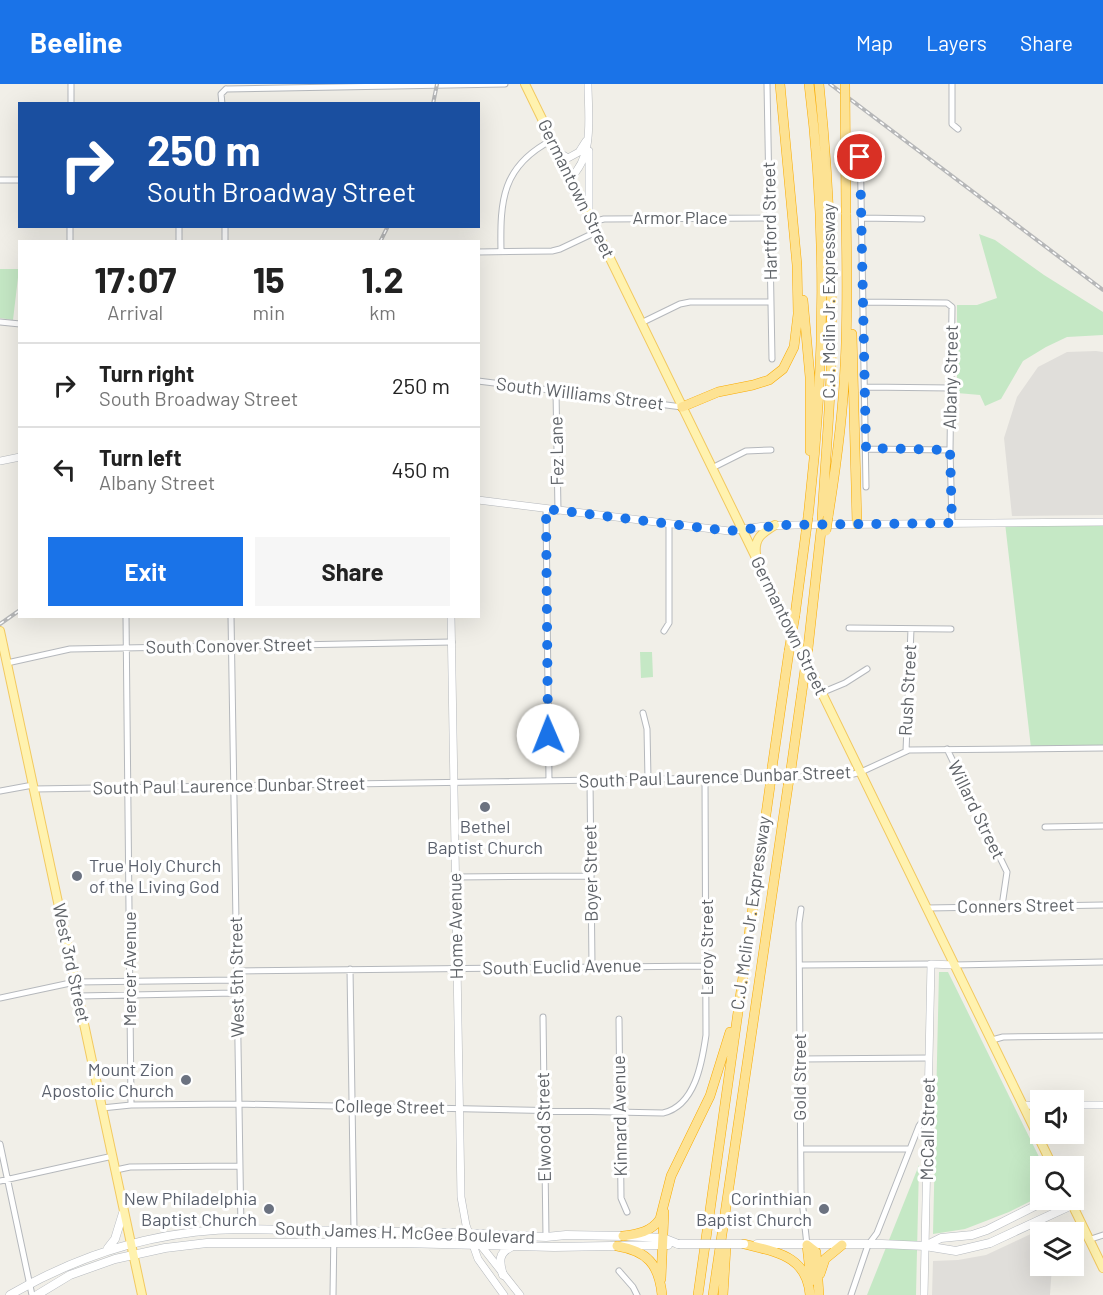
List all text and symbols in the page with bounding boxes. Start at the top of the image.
text: Beeline [30,25,122,59]
text: Map [856,30,893,55]
text: Layers [926,30,987,55]
text: Share [1020,30,1073,55]
street label: Germantown Street [534,115,620,262]
text: 250 m [147,124,261,174]
icon: right [48,126,126,204]
pin [834,131,885,182]
icon: arrive [843,140,876,173]
street label: Hartford Street [757,161,781,281]
text: South Broadway Street [147,175,416,207]
street label: C.J. Mclin Jr. Expressway [817,203,839,399]
street label: Armor Place [632,206,728,228]
text: 17:07 [94,257,176,300]
text: 15 [253,257,285,300]
text: 1.2 [361,257,404,300]
text: Arrival [107,300,163,324]
text: min [253,300,285,324]
text: km [369,300,396,324]
street label: Albany Street [938,324,962,430]
text: Turn right [99,360,194,386]
icon: right [48,369,81,402]
text: 250 m [392,372,450,398]
street label: South Williams Street [495,372,665,414]
text: South Broadway Street [99,386,298,410]
street label: Fez Lane [544,416,568,486]
text: Turn left [99,444,182,470]
icon: left [48,453,81,486]
text: 450 m [392,456,450,482]
text: Albany Street [99,470,215,494]
button: Exit [48,537,243,606]
button: Share [255,537,450,606]
street label: Germantown Street [747,552,833,699]
street label: South Conover Street [145,633,313,657]
street label: Rush Street [894,644,920,736]
position arrow [516,703,580,767]
street label: Willard Street [944,757,1010,862]
street label: South Paul Laurence Dunbar Street [578,760,852,792]
street label: South Paul Laurence Dunbar Street [92,772,366,798]
marker: Bethel Baptist Church [478,800,492,814]
street label: C.J. Mclin Jr. Expressway [725,814,775,1011]
place label: Bethel Baptist Church [427,815,543,858]
street label: Boyer Street [578,824,602,922]
place label: True Holy Church of the Living God [89,854,221,897]
marker: True Holy Church of the Living God [70,869,84,883]
street label: Home Avenue [443,872,467,980]
street label: Conners Street [957,893,1075,917]
street label: Leroy Street [695,899,717,995]
street label: West 3rd Street [49,901,95,1024]
street label: Mercer Avenue [118,911,140,1027]
street label: West 5th Street [224,916,248,1038]
street label: South Euclid Avenue [482,954,642,978]
street label: Gold Street [788,1033,810,1121]
street label: Kinnard Avenue [607,1055,631,1177]
place label: Mount Zion Apostolic Church [41,1058,174,1101]
street label: Elwood Street [531,1072,555,1182]
marker: Mount Zion Apostolic Church [179,1073,193,1087]
street label: McCall Street [915,1077,939,1181]
map controls [1030,1090,1084,1276]
button: sound [1030,1090,1084,1144]
street label: College Street [335,1094,445,1118]
button: search [1030,1156,1084,1210]
place label: New Philadelphia Baptist Church [124,1187,257,1230]
place label: Corinthian Baptist Church [696,1187,812,1230]
marker: New Philadelphia Baptist Church [262,1202,276,1216]
marker: Corinthian Baptist Church [817,1202,831,1216]
street label: South James H. McGee Boulevard [275,1216,536,1248]
button: layers [1030,1222,1084,1276]

